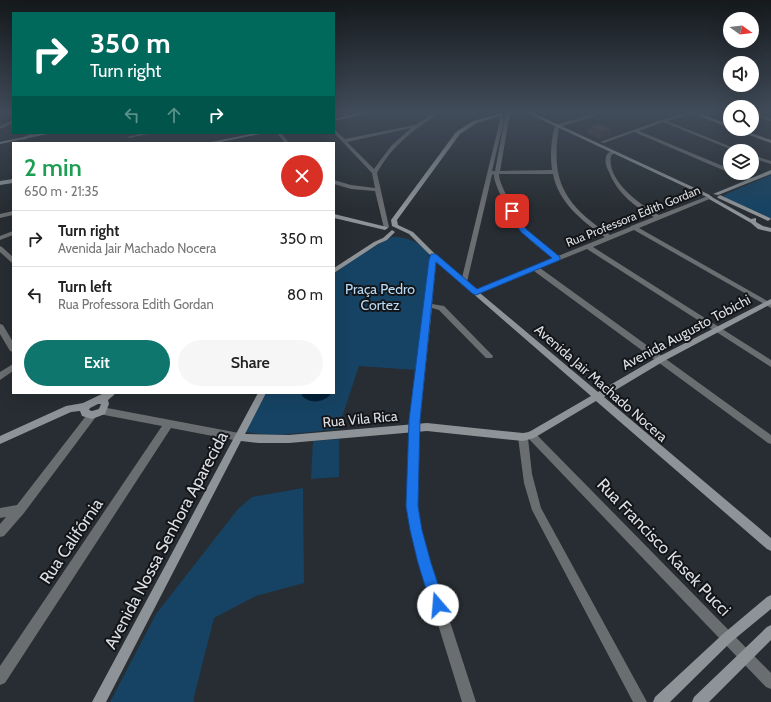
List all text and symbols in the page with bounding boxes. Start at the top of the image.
north arrow [723,12,759,48]
map controls [723,12,759,180]
text: 350 m [90,26,171,60]
icon: right [24,28,76,80]
button: sound [723,56,759,92]
text: Turn right [90,60,161,82]
button: search [723,100,759,136]
icon: left [121,104,143,126]
icon: ahead [163,104,185,126]
icon: right [205,104,227,126]
button: layers [723,144,759,180]
text: 2 min [24,153,82,182]
button: close [281,155,323,197]
street label: Rua Professora Edith Gordan [564,182,703,250]
text: 650 m · 21:35 [24,183,99,199]
pin [495,194,529,228]
icon: arrive [501,200,523,222]
text: Turn right [58,222,119,240]
icon: right [24,228,46,250]
text: 350 m [280,230,323,248]
text: Avenida Jair Machado Nocera [58,240,216,256]
text: Turn left [58,278,112,296]
park label: Praça Pedro Cortez [345,280,415,314]
icon: left [24,284,46,306]
text: 80 m [287,286,323,304]
street label: Avenida Augusto Tobichi [618,290,754,374]
text: Rua Professora Edith Gordan [58,296,214,312]
street label: Avenida Jair Machado Nocera [531,320,671,446]
button: Exit [24,340,170,386]
button: Share [178,340,323,386]
street label: Rua Vila Rica [322,407,399,431]
street label: Avenida Nossa Senhora Aparecida [100,427,232,652]
street label: Rua Francisco Kasek Pucci [593,474,735,620]
street label: Rua Califórnia [35,494,107,587]
position arrow [417,584,459,626]

